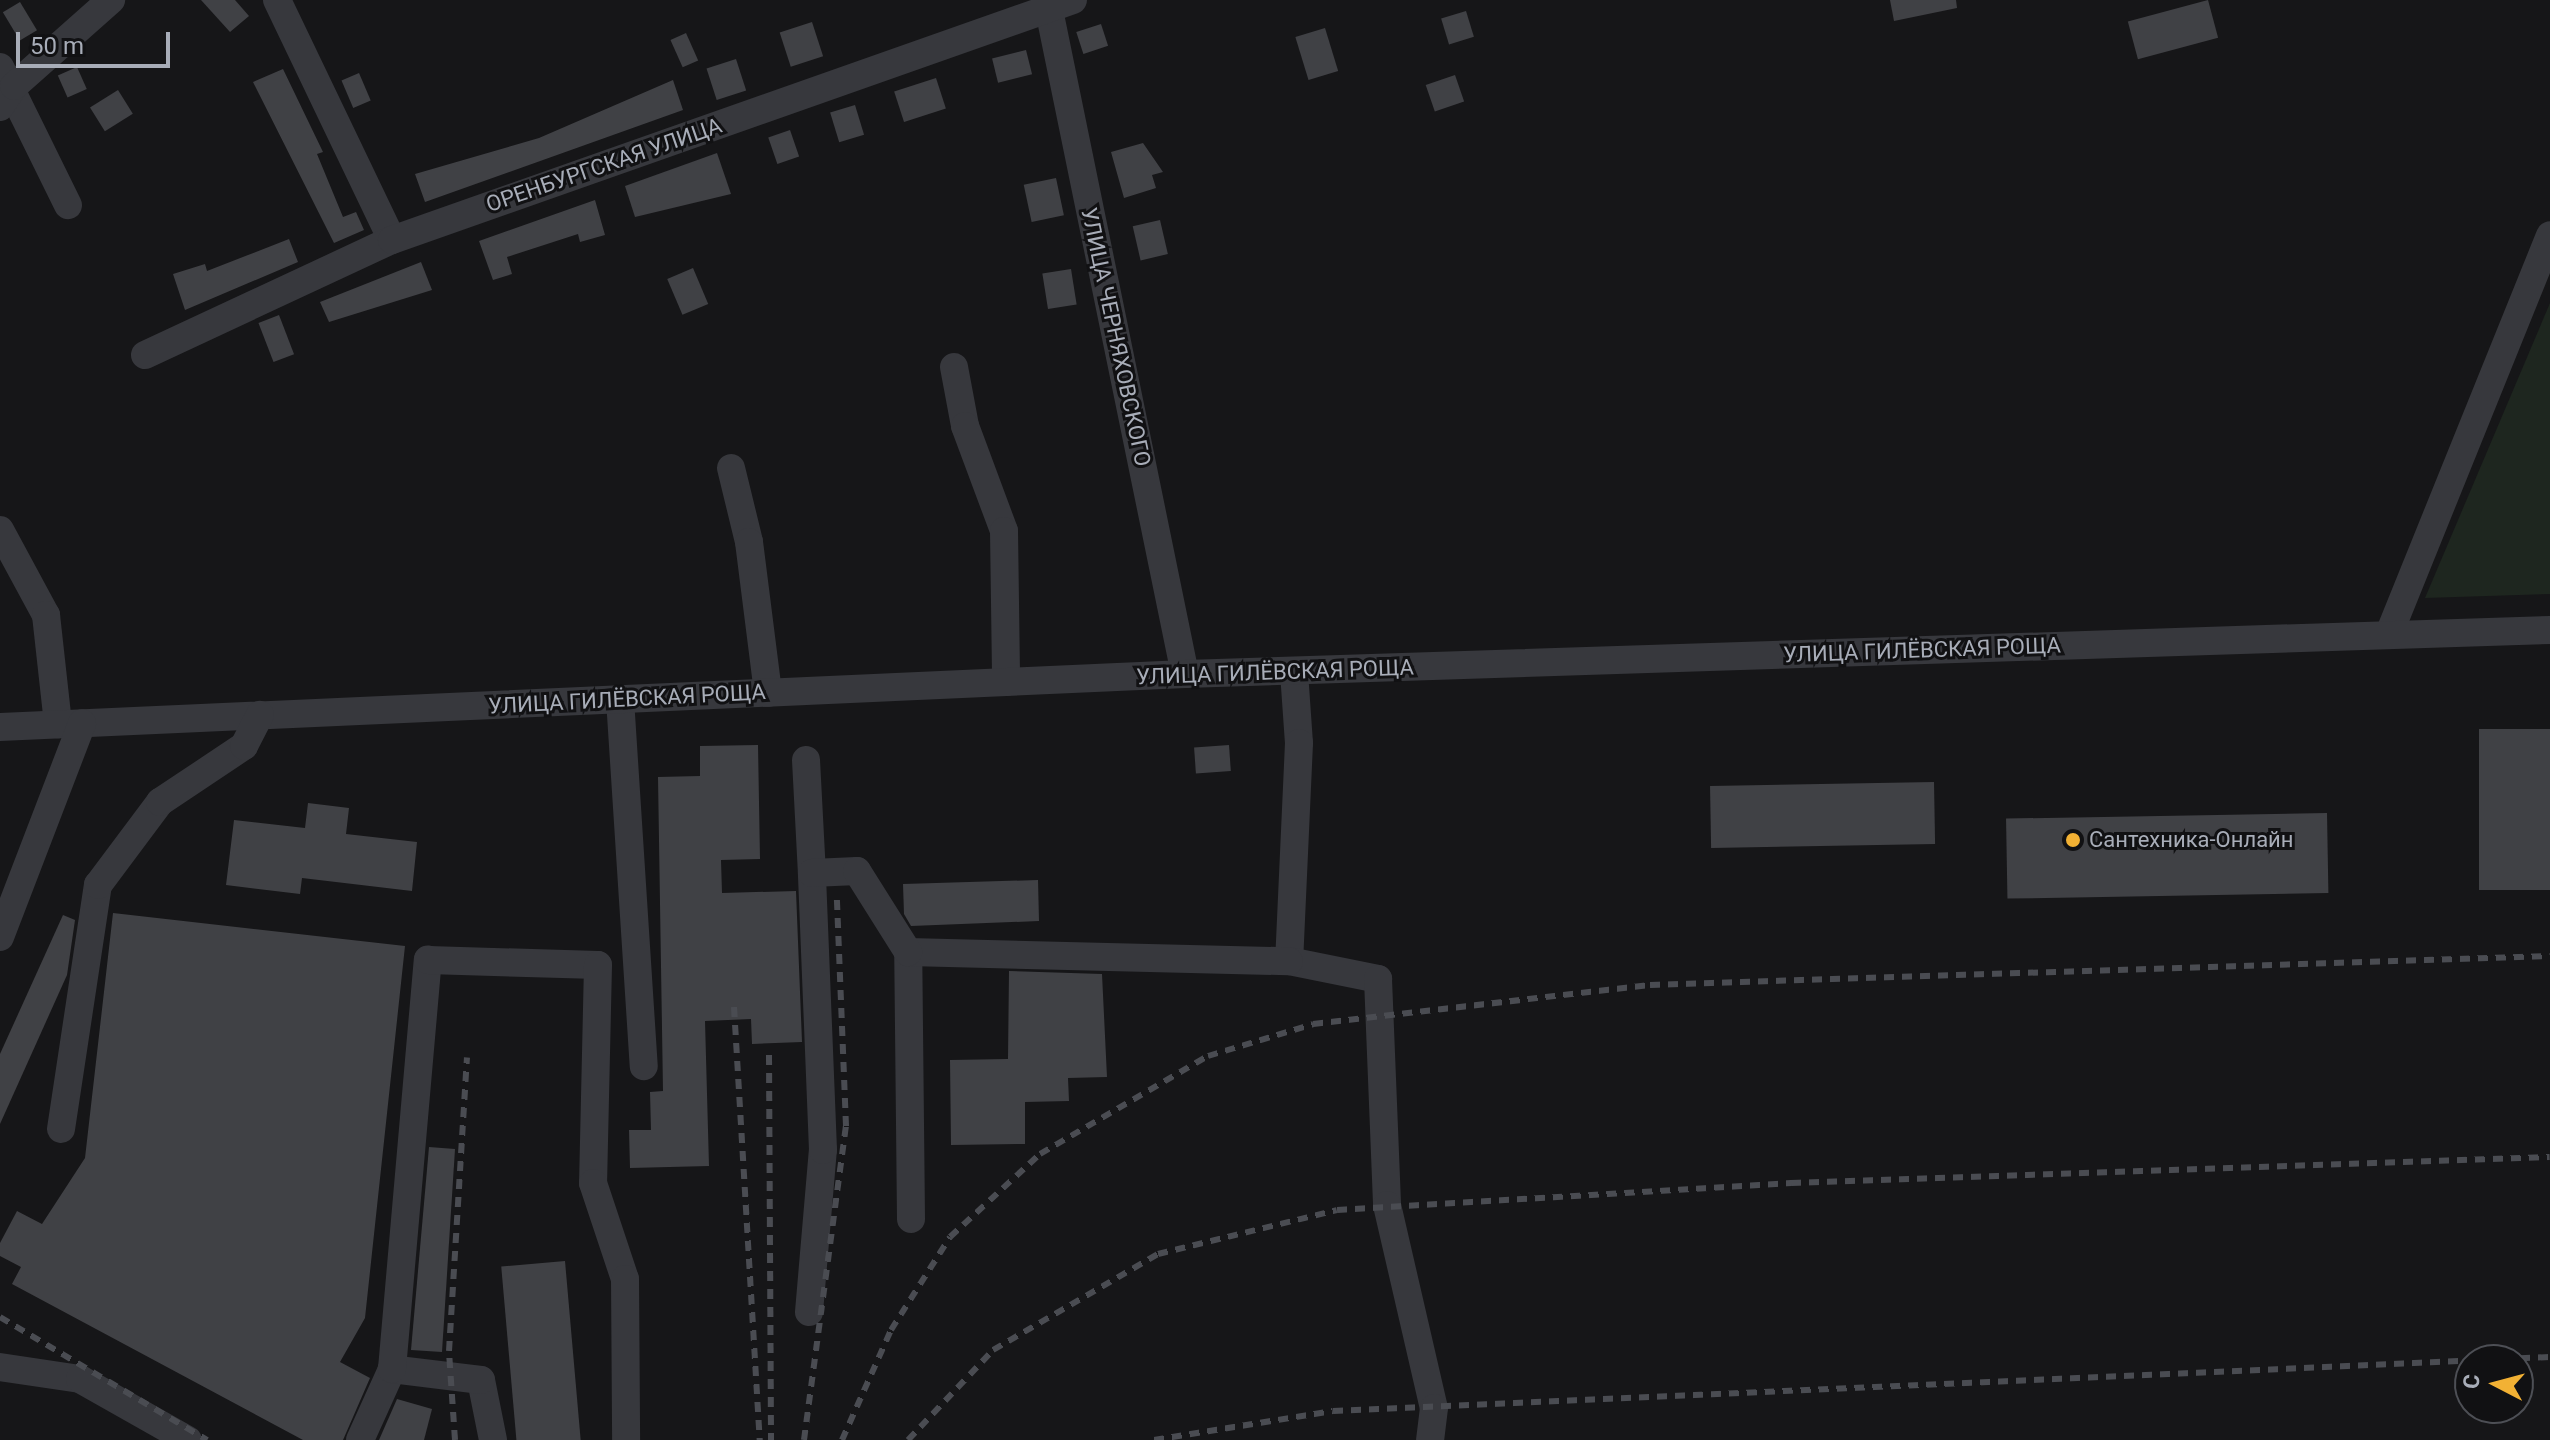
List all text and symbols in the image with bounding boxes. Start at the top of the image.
scale bar [20,16,174,66]
text: 50 m [30,32,84,60]
street label: ОРЕНБУРГСКАЯ УЛИЦА [483,112,725,218]
street label: УЛИЦА ЧЕРНЯХОВСКОГО [1076,205,1156,469]
street label: УЛИЦА ГИЛЁВСКАЯ РОЩА [1783,632,2061,668]
street label: УЛИЦА ГИЛЁВСКАЯ РОЩА [1136,654,1414,690]
street label: УЛИЦА ГИЛЁВСКАЯ РОЩА [488,679,766,719]
place label: Сантехника-Онлайн [2089,827,2293,853]
marker: Сантехника-Онлайн [2064,831,2082,849]
north arrow [2454,1344,2534,1424]
text: С [2458,1373,2485,1390]

